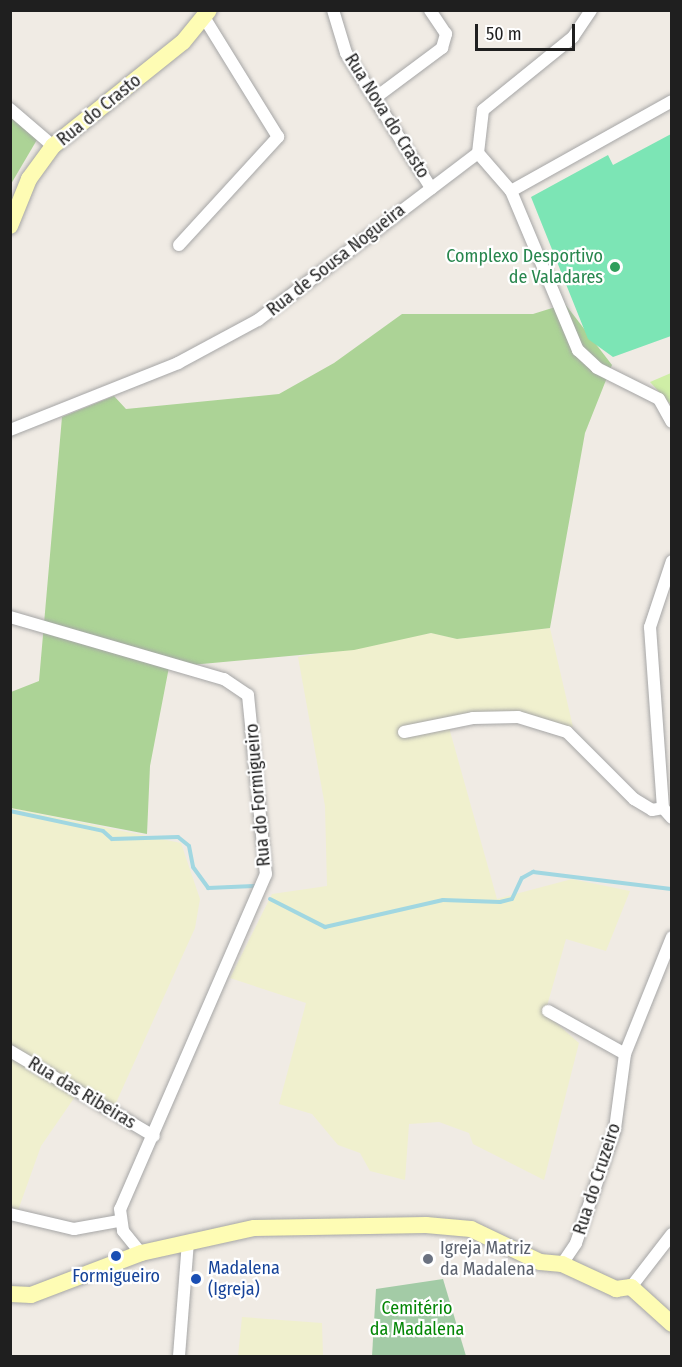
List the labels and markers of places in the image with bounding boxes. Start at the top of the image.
place label: Complexo Desportivo de Valadares [446,246,603,288]
marker: Complexo Desportivo de Valadares [608,260,622,274]
place label: Igreja Matriz da Madalena [440,1238,534,1280]
marker: Formigueiro [109,1249,123,1263]
marker: Igreja Matriz da Madalena [421,1252,435,1266]
place label: Madalena (Igreja) [208,1258,280,1300]
place label: Formigueiro [72,1265,160,1287]
marker: Madalena (Igreja) [189,1272,203,1286]

